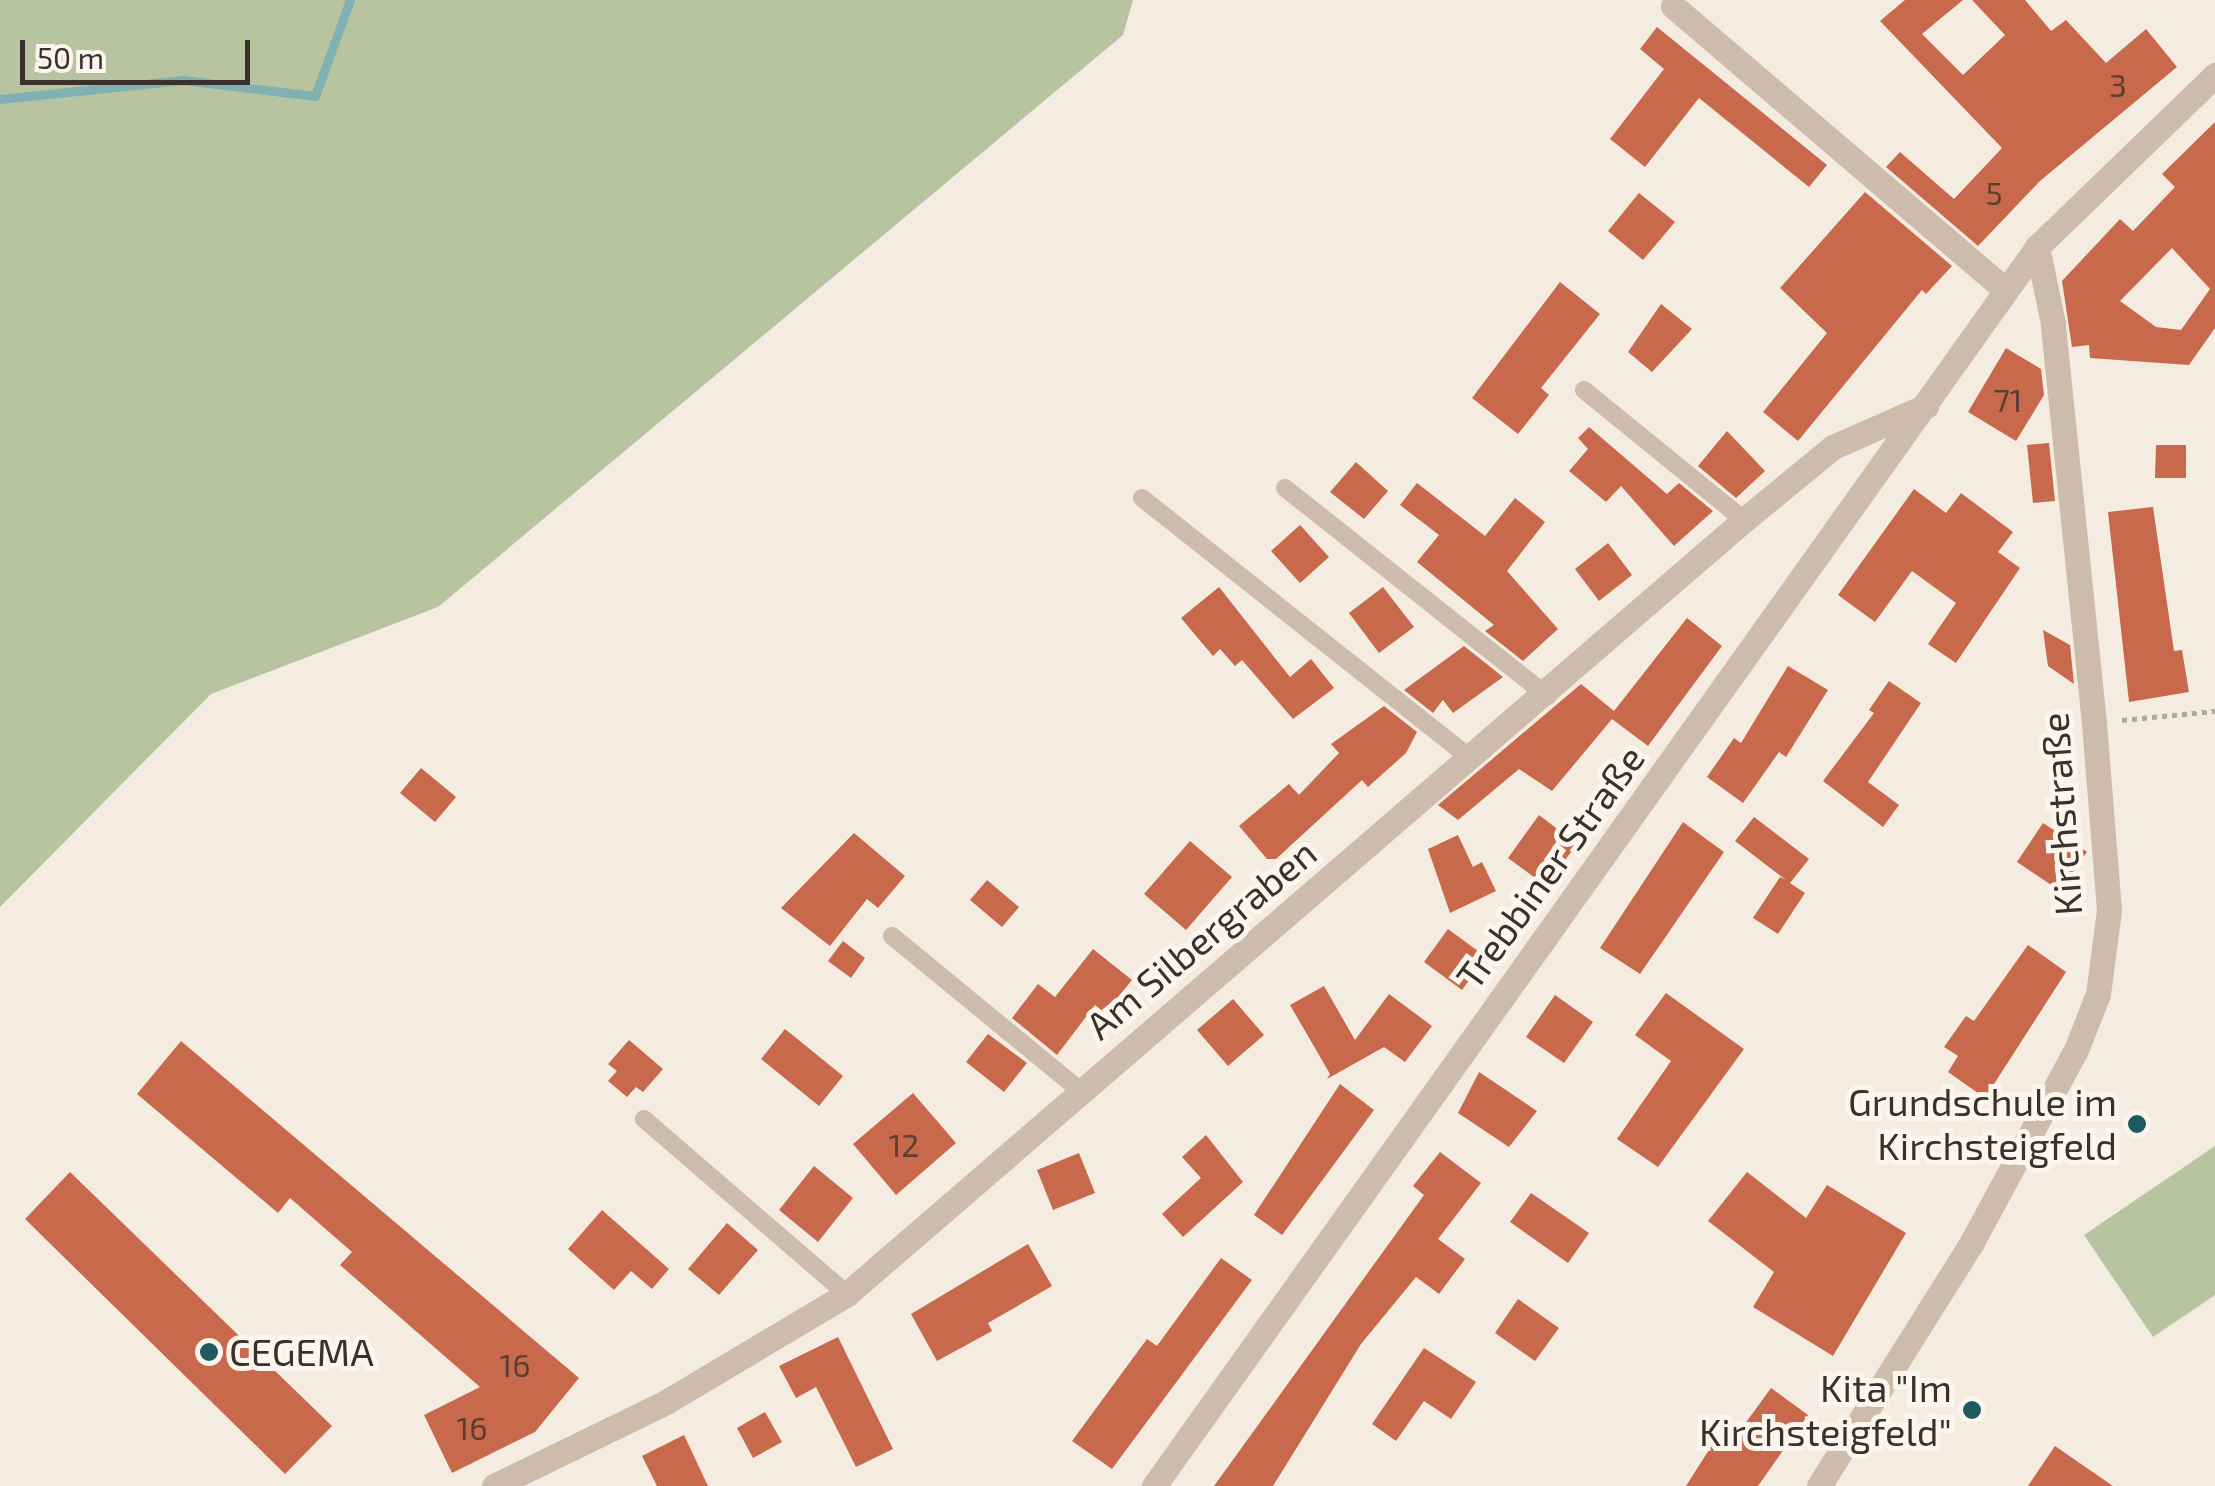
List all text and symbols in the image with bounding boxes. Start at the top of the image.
scale bar [25,20,255,82]
text: 50 m [37,39,104,75]
house number: 3 [2109,65,2127,103]
house number: 5 [1985,173,2003,211]
house number: 71 [1993,380,2023,418]
street label: Kirchstraße [2031,711,2091,917]
street label: Trebbiner Straße [1446,736,1654,998]
street label: Am Silbergraben [1077,830,1325,1048]
place label: Grundschule im Kirchsteigfeld [1848,1079,2117,1168]
marker: Grundschule im Kirchsteigfeld [2126,1113,2148,1135]
house number: 12 [889,1125,919,1163]
place label: CEGEMA [229,1329,374,1375]
marker: CEGEMA [198,1341,220,1363]
house number: 16 [499,1345,531,1383]
place label: Kita "Im Kirchsteigfeld" [1699,1365,1952,1455]
marker: Kita "Im Kirchsteigfeld" [1961,1399,1983,1421]
house number: 16 [456,1408,488,1446]

